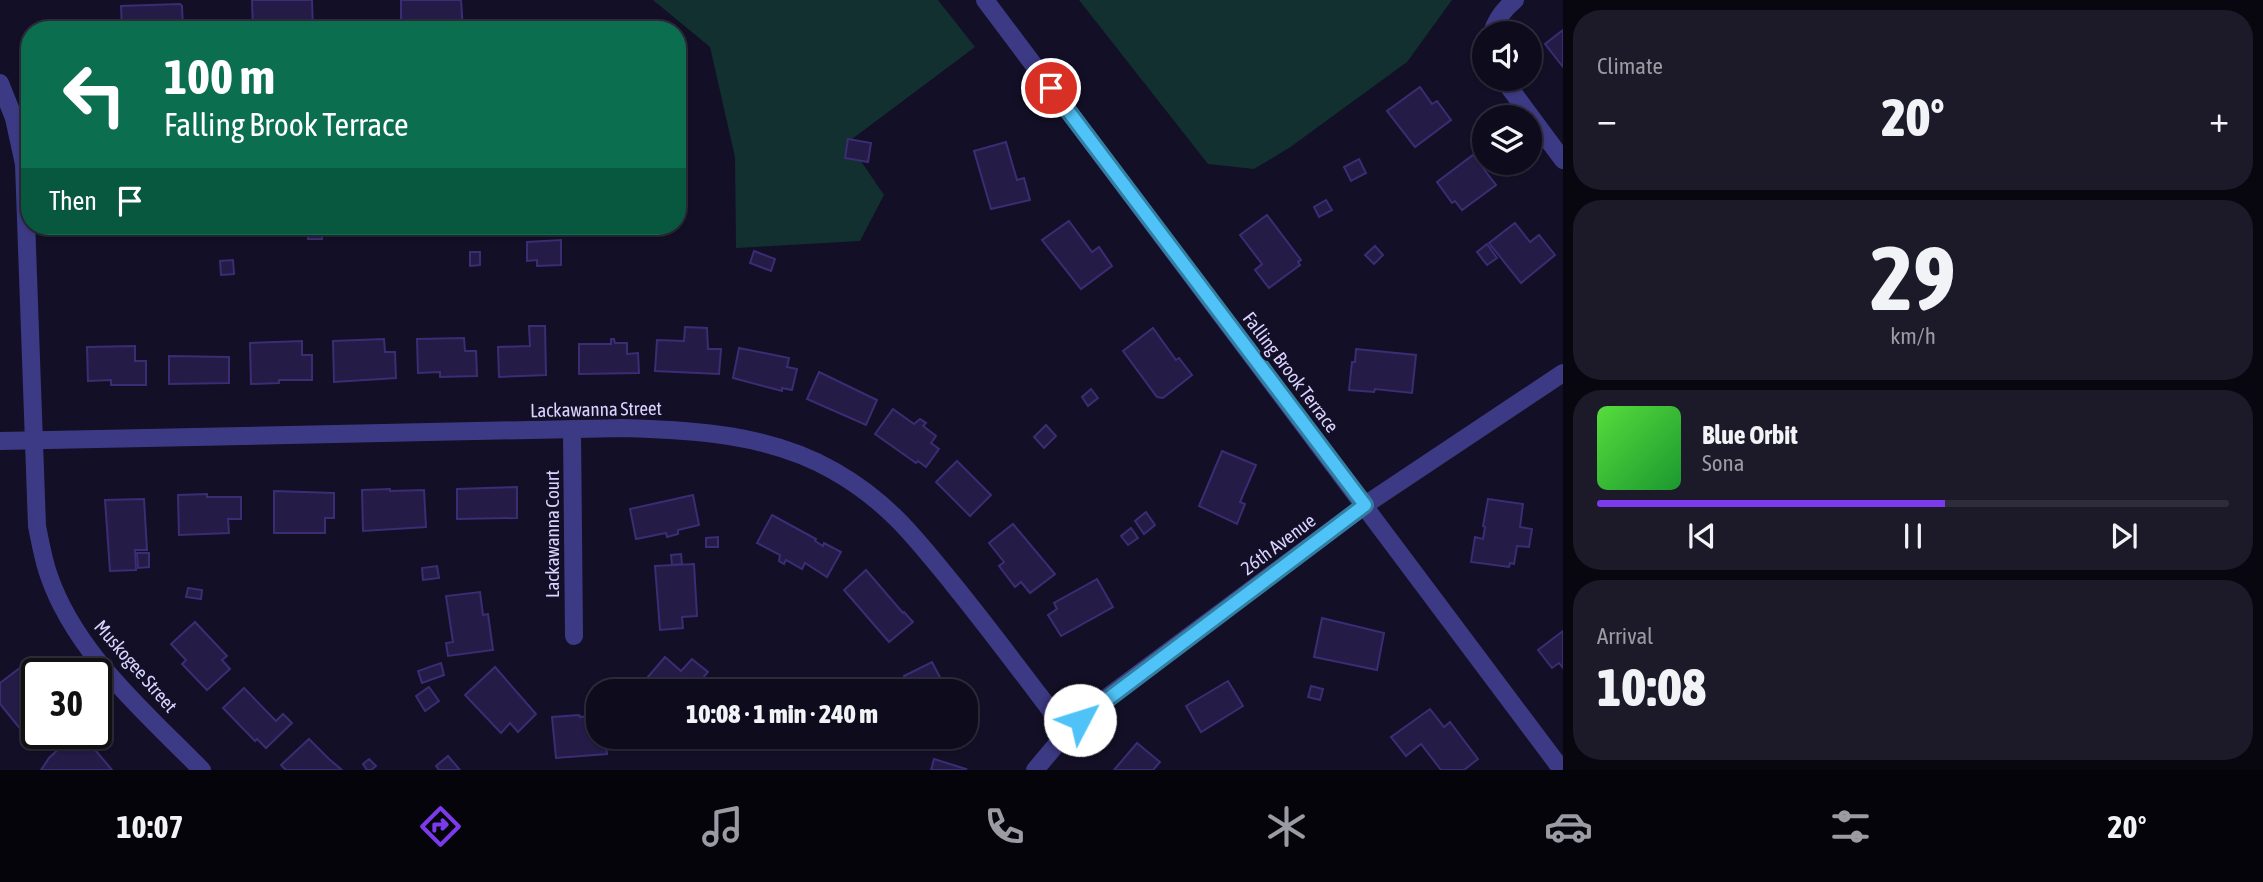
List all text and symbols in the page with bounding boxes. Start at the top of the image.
map controls [1472,21,1542,175]
button: sound [1472,21,1542,91]
text: 100 m [164,48,275,104]
icon: left [49,49,140,140]
text: Climate [1597,53,1663,79]
pin [1021,58,1081,118]
icon: arrive [1032,69,1070,107]
text: 20° [1881,87,1945,147]
text: − [1597,97,1617,140]
text: + [2209,97,2229,140]
button: layers [1472,105,1542,175]
text: Falling Brook Terrace [164,106,408,143]
icon: arrive [111,182,149,220]
text: Then [49,186,97,216]
text: 29 [1870,225,1956,329]
street label: Falling Brook Terrace [1239,307,1343,437]
text: km/h [1890,323,1936,349]
street label: Lackawanna Street [530,397,662,421]
text: Blue Orbit [1702,420,1798,450]
text: Sona [1702,450,1744,476]
street label: Lackawanna Court [541,470,563,598]
street label: 26th Avenue [1236,509,1320,579]
icon: previous [1683,517,1721,555]
icon: pause [1894,517,1932,555]
icon: next [2105,517,2143,555]
street label: Muskogee Street [90,615,182,717]
text: Arrival [1597,623,1653,649]
text: 10:08 [1597,657,1706,717]
speed limit sign: 30 [21,658,112,749]
position arrow [1043,683,1117,757]
text: 10:08 · 1 min · 240 m [686,699,878,729]
icon: directions [416,802,465,851]
icon: music [698,802,747,851]
icon: phone [980,802,1029,851]
icon: climate [1262,802,1311,851]
icon: car [1544,802,1593,851]
icon: filters [1826,802,1875,851]
text: 10:07 [116,808,184,845]
text: 20° [2108,808,2147,845]

